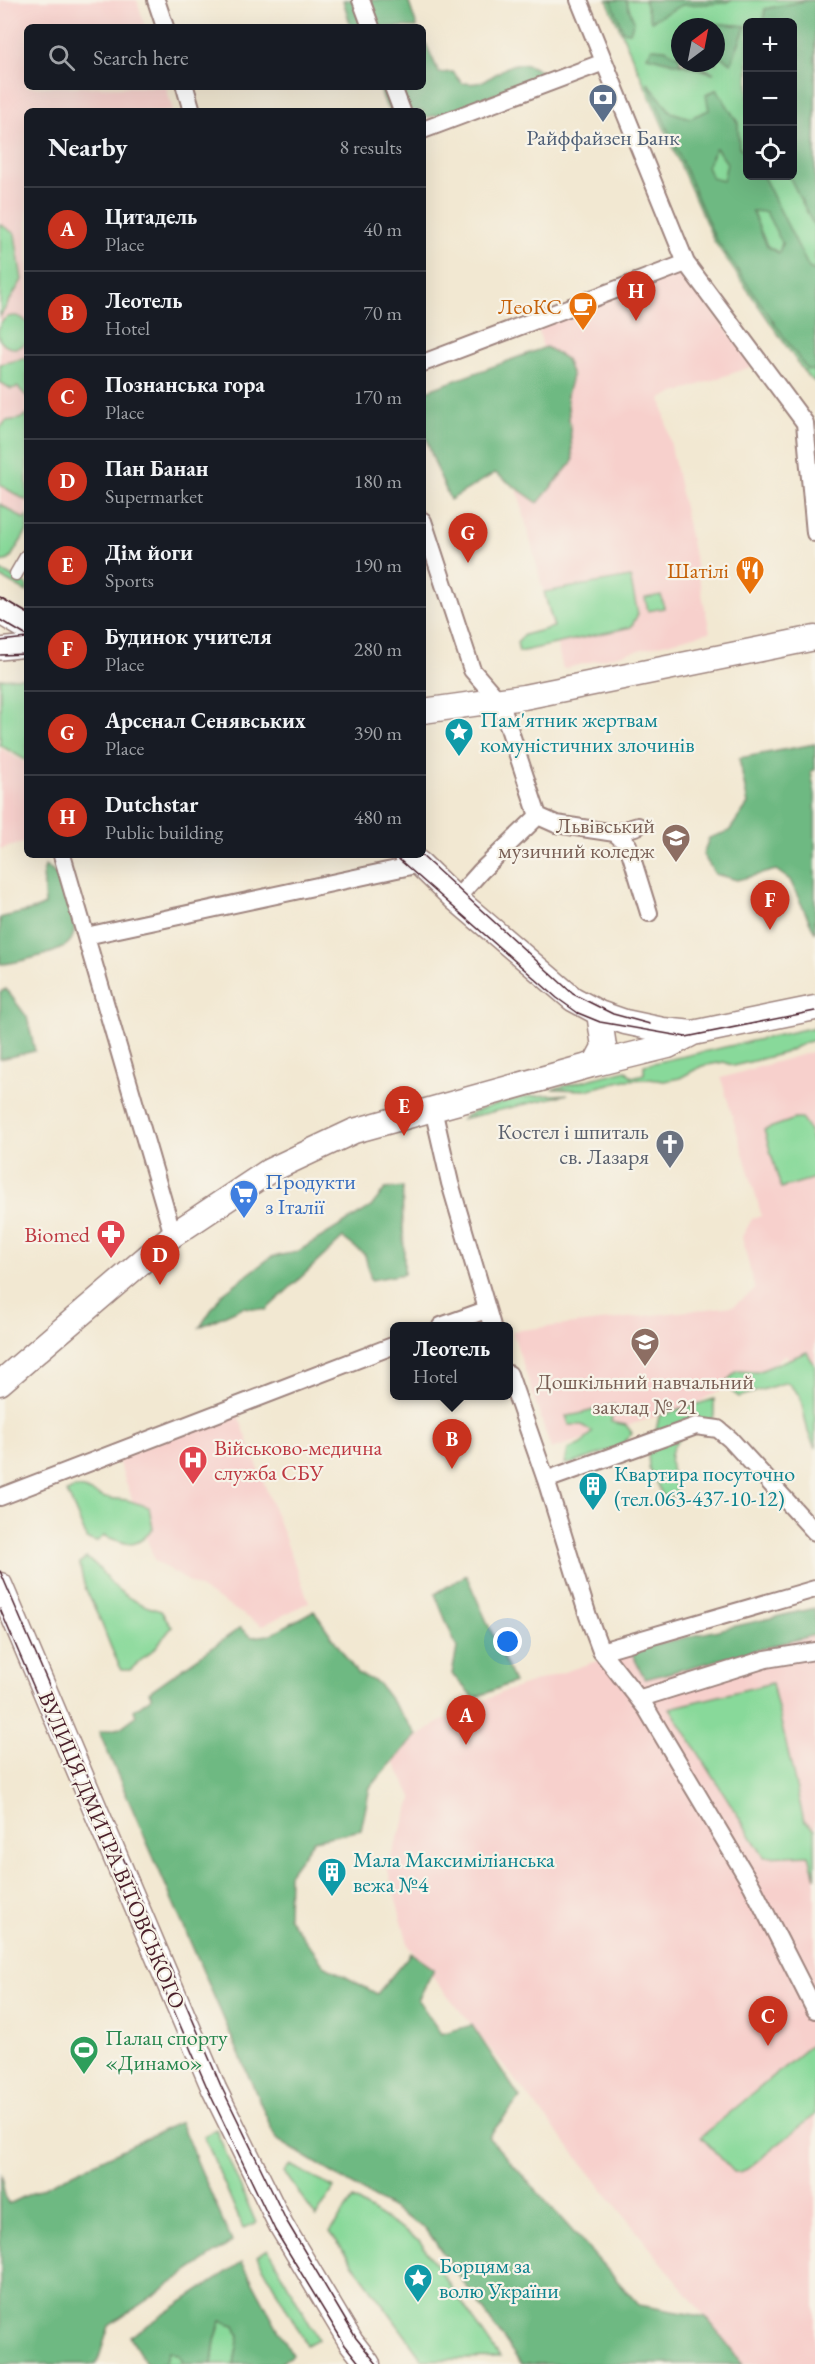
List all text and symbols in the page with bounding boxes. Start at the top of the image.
north arrow [671,18,725,72]
map controls [743,18,797,180]
button: + [743,18,797,72]
search box [24,24,426,90]
icon: search [45,41,78,74]
text: Search here [93,43,188,72]
button: − [743,72,797,126]
bank icon: Райффайзен Банк [587,82,619,124]
place label: Райффайзен Банк [526,123,680,152]
button: locate [743,126,797,180]
text: Nearby [48,130,128,164]
text: 8 results [339,134,402,160]
text: Цитадель [105,202,197,231]
text: A [60,216,75,242]
text: 40 m [363,216,402,242]
text: Place [105,231,144,257]
pin: H [616,272,656,321]
text: Леотель [105,286,182,315]
cafe icon: ЛеоКС [567,290,599,332]
place label: ЛеоКС [498,292,562,321]
text: B [61,300,74,326]
text: 70 m [363,300,402,326]
text: Hotel [105,315,150,341]
text: Познанська гора [105,370,265,399]
text: C [60,384,75,410]
text: 170 m [354,384,402,410]
text: Place [105,399,144,425]
text: Пан Банан [105,454,209,483]
text: D [60,468,75,494]
text: 180 m [354,468,402,494]
text: Supermarket [105,483,203,509]
pin: G [448,514,488,563]
text: Дім йоги [105,538,193,567]
text: E [62,552,73,578]
text: 190 m [354,552,402,578]
restaurant icon: Шатілі [734,554,766,596]
place label: Шатілі [667,556,729,585]
text: Sports [105,567,154,593]
text: Будинок учителя [105,622,272,651]
text: F [62,636,73,662]
text: 280 m [354,636,402,662]
text: Place [105,651,144,677]
place label: Пам'ятник жертвам комуністичних злочинів [480,705,695,759]
text: Арсенал Сенявських [105,706,306,735]
place icon: Пам'ятник жертвам комуністичних злочинів [443,716,475,758]
text: G [60,720,75,746]
text: 390 m [354,720,402,746]
text: Place [105,735,144,761]
text: Dutchstar [105,790,198,819]
text: H [59,804,76,830]
text: 480 m [354,804,402,830]
place label: Львівський музичний коледж [498,811,656,865]
text: Public building [105,819,223,845]
school or university icon: Львівський музичний коледж [660,822,692,864]
pin: F [750,880,790,930]
pin: E [384,1086,424,1136]
place label: Костел і шпиталь св. Лазаря [498,1117,649,1171]
church icon: Костел і шпиталь св. Лазаря [654,1128,686,1170]
place label: Продукти з Італії [265,1167,356,1221]
supermarket icon: Продукти з Італії [228,1178,260,1220]
pharmacy icon: Biomed [95,1218,127,1260]
place label: Biomed [24,1220,91,1249]
pin: D [140,1236,180,1285]
popup [390,1322,513,1400]
school or university icon: Дошкільний навчальний заклад № 21 [629,1326,661,1368]
text: Леотель [413,1334,490,1363]
text: Hotel [413,1363,458,1389]
place label: Дошкільний навчальний заклад № 21 [536,1367,754,1421]
pin: B [432,1420,472,1469]
place label: Військово-медична служба СБУ [214,1433,383,1487]
hospital icon: Військово-медична служба СБУ [177,1444,209,1486]
place label: Квартира посуточно (тел.063-437-10-12) [614,1459,795,1513]
building icon: Квартира посуточно (тел.063-437-10-12) [577,1470,609,1512]
your location [493,1627,522,1656]
street label: ВУЛИЦЯ ДМИТРА ВІТОВСЬКОГО [32,1687,192,2013]
pin: A [446,1696,486,1745]
place label: Мала Максиміліанська вежа №4 [353,1845,555,1899]
building icon: Мала Максиміліанська вежа №4 [316,1856,348,1898]
pin: C [748,1996,788,2046]
place label: Палац спорту «Динамо» [105,2023,228,2077]
sports icon: Палац спорту «Динамо» [68,2034,100,2076]
place label: Борцям за волю України [439,2251,559,2305]
place icon: Борцям за волю України [402,2262,434,2304]

